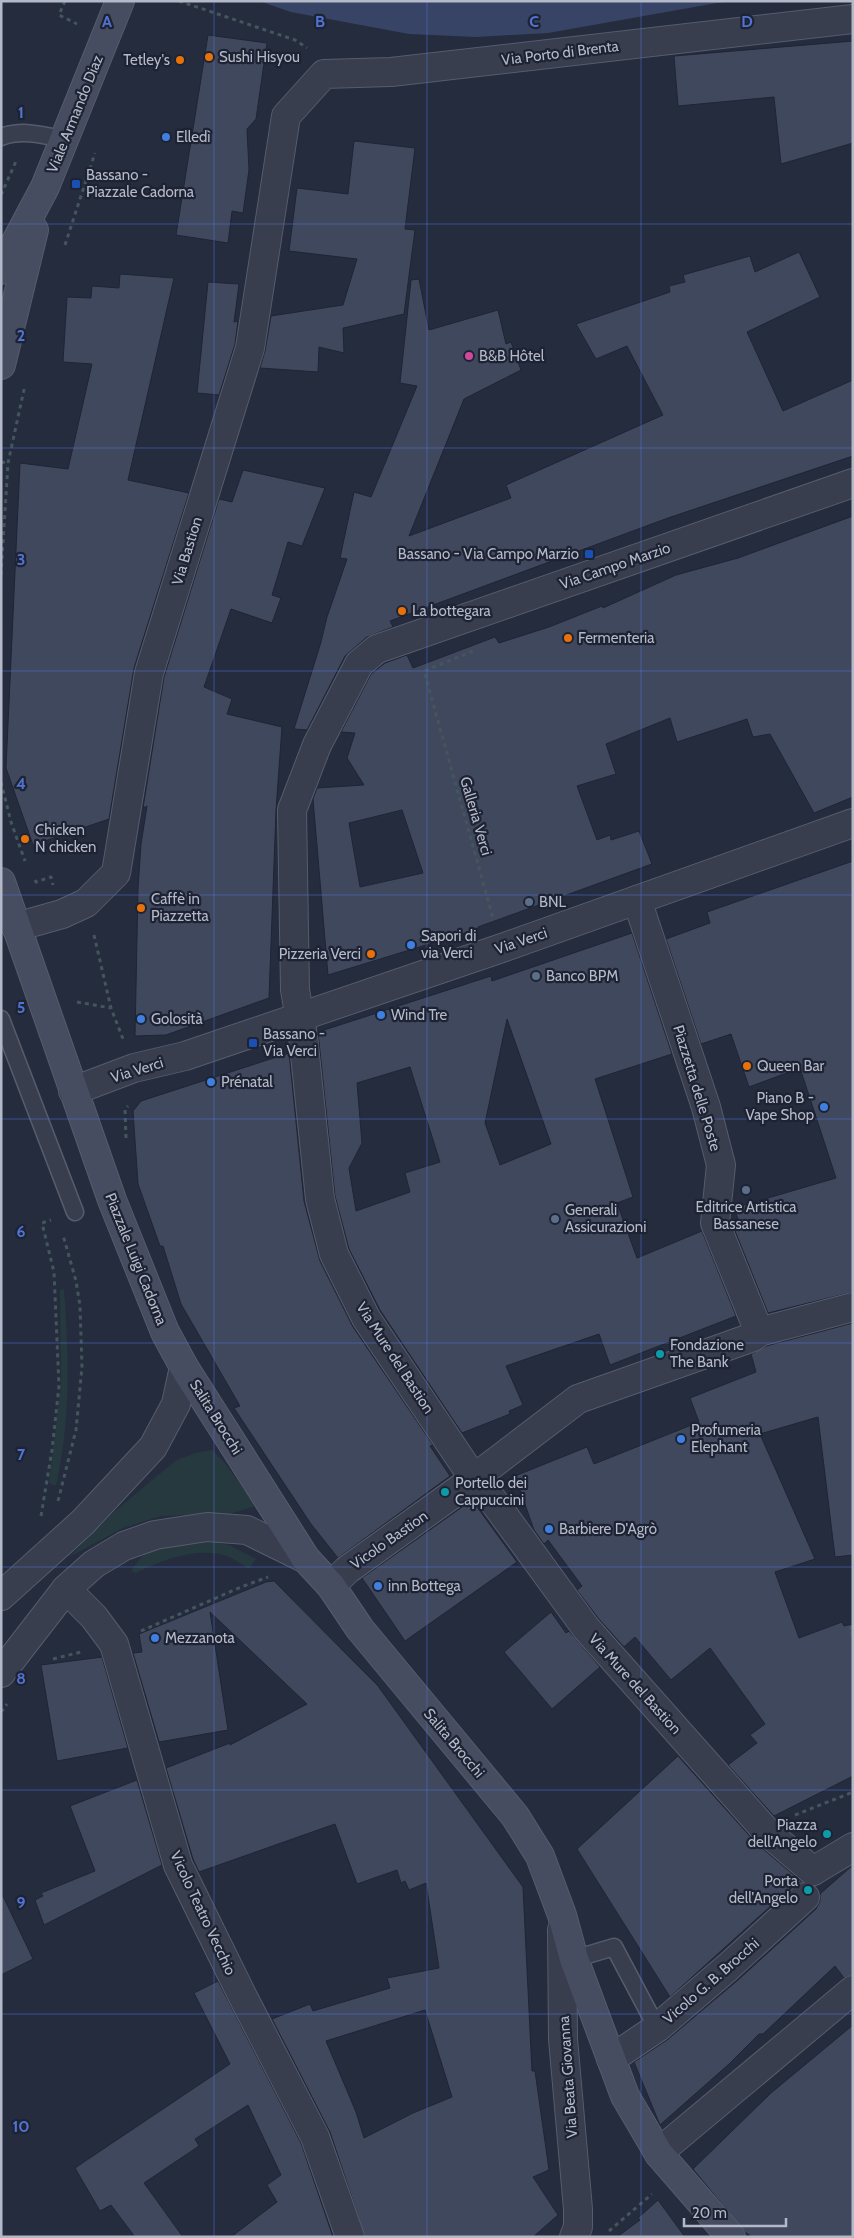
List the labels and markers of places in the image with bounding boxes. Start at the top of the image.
place label: Sushi Hisyou [219,48,300,66]
place label: Tetley's [123,51,170,69]
marker: Sushi Hisyou [203,51,215,63]
marker: Tetley's [174,54,186,66]
place label: Elledì [176,128,211,146]
marker: Elledì [160,131,172,143]
place label: Bassano - Piazzale Cadorna [86,166,195,201]
marker: Bassano - Piazzale Cadorna [70,178,82,190]
place label: B&B Hôtel [479,347,545,365]
marker: B&B Hôtel [463,350,475,362]
place label: Bassano - Via Campo Marzio [398,545,579,563]
marker: Bassano - Via Campo Marzio [583,548,595,560]
place label: La bottegara [412,602,492,620]
marker: La bottegara [396,605,408,617]
place label: Fermenteria [578,629,655,647]
marker: Fermenteria [562,632,574,644]
place label: Chicken N chicken [35,821,96,856]
marker: Chicken N chicken [19,833,31,845]
place label: Caffè in Piazzetta [151,890,210,925]
place label: BNL [539,893,567,911]
marker: BNL [523,896,535,908]
marker: Caffè in Piazzetta [135,902,147,914]
place label: Sapori di via Verci [421,927,476,962]
marker: Sapori di via Verci [405,939,417,951]
place label: Pizzeria Verci [279,945,361,963]
marker: Pizzeria Verci [365,948,377,960]
place label: Banco BPM [546,967,618,985]
marker: Banco BPM [530,970,542,982]
place label: Wind Tre [391,1006,448,1024]
marker: Wind Tre [375,1009,387,1021]
place label: Golosità [151,1010,203,1028]
marker: Golosità [135,1013,147,1025]
place label: Bassano - Via Verci [263,1025,325,1060]
marker: Bassano - Via Verci [247,1037,259,1049]
place label: Queen Bar [757,1057,825,1075]
marker: Queen Bar [741,1060,753,1072]
place label: Prénatal [221,1073,273,1091]
marker: Prénatal [205,1076,217,1088]
place label: Piano B - Vape Shop [745,1089,814,1124]
marker: Piano B - Vape Shop [818,1101,830,1113]
marker: Editrice Artistica Bassanese [740,1184,752,1196]
place label: Editrice Artistica Bassanese [696,1198,797,1233]
place label: Generali Assicurazioni [565,1201,646,1236]
marker: Generali Assicurazioni [549,1213,561,1225]
place label: Fondazione The Bank [670,1336,744,1371]
marker: Fondazione The Bank [654,1348,666,1360]
place label: Profumeria Elephant [691,1421,762,1456]
marker: Profumeria Elephant [675,1433,687,1445]
place label: Portello dei Cappuccini [455,1474,527,1509]
marker: Portello dei Cappuccini [439,1486,451,1498]
place label: Barbiere D'Agrò [559,1520,657,1538]
marker: Barbiere D'Agrò [543,1523,555,1535]
place label: inn Bottega [388,1577,462,1595]
marker: inn Bottega [372,1580,384,1592]
place label: Mezzanota [165,1629,236,1647]
marker: Mezzanota [149,1632,161,1644]
place label: Piazza dell'Angelo [748,1816,818,1851]
marker: Piazza dell'Angelo [821,1828,833,1840]
place label: Porta dell'Angelo [729,1872,799,1907]
marker: Porta dell'Angelo [802,1884,814,1896]

